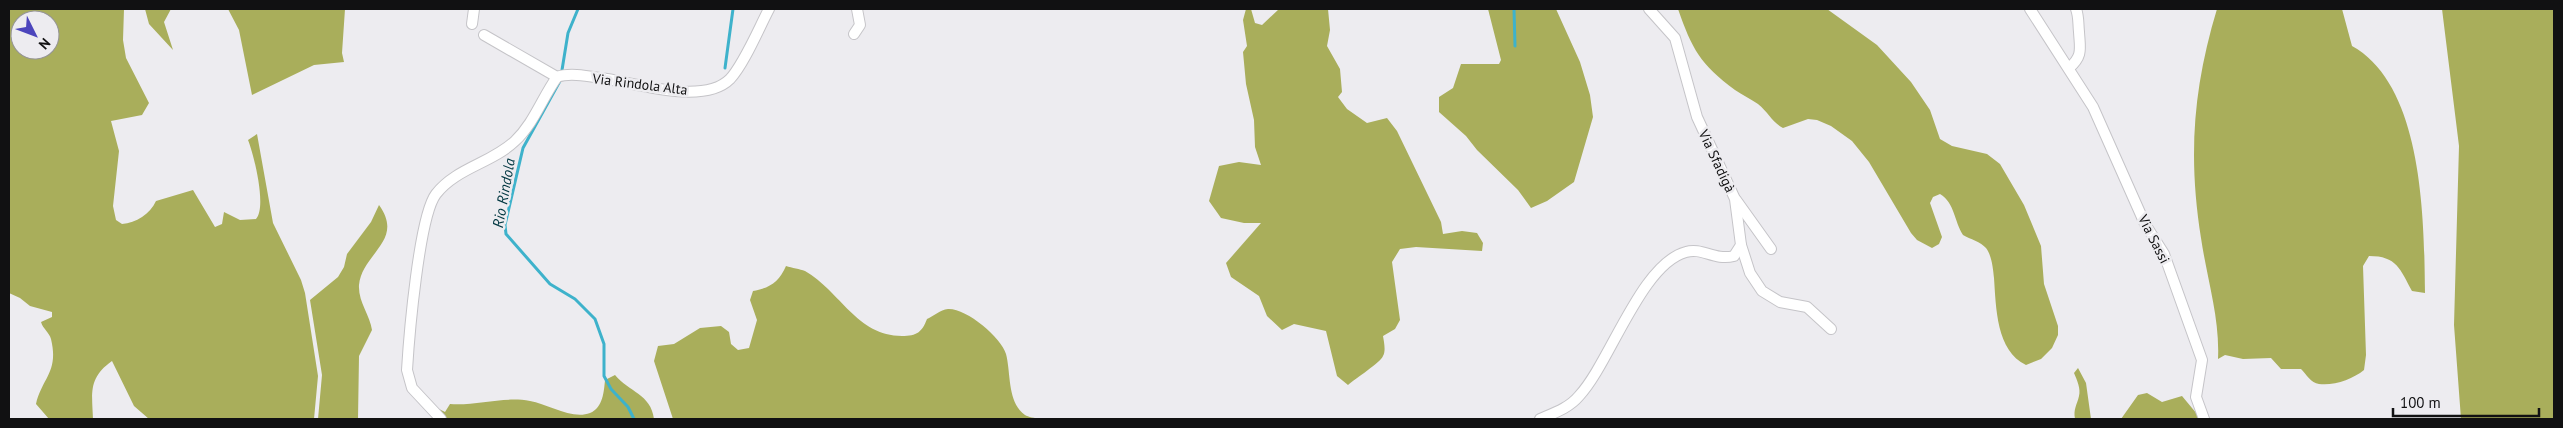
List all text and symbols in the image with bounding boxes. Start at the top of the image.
north arrow [10,10,60,60]
text: N [35,34,54,53]
street label: Via Rindola Alta [591,69,689,99]
street label: Via Sfadigà [1694,126,1739,195]
water label: Rio Rindola [488,156,519,229]
street label: Via Sassi [2134,211,2174,266]
scale bar [2393,386,2539,418]
text: 100 m [2400,393,2441,412]

